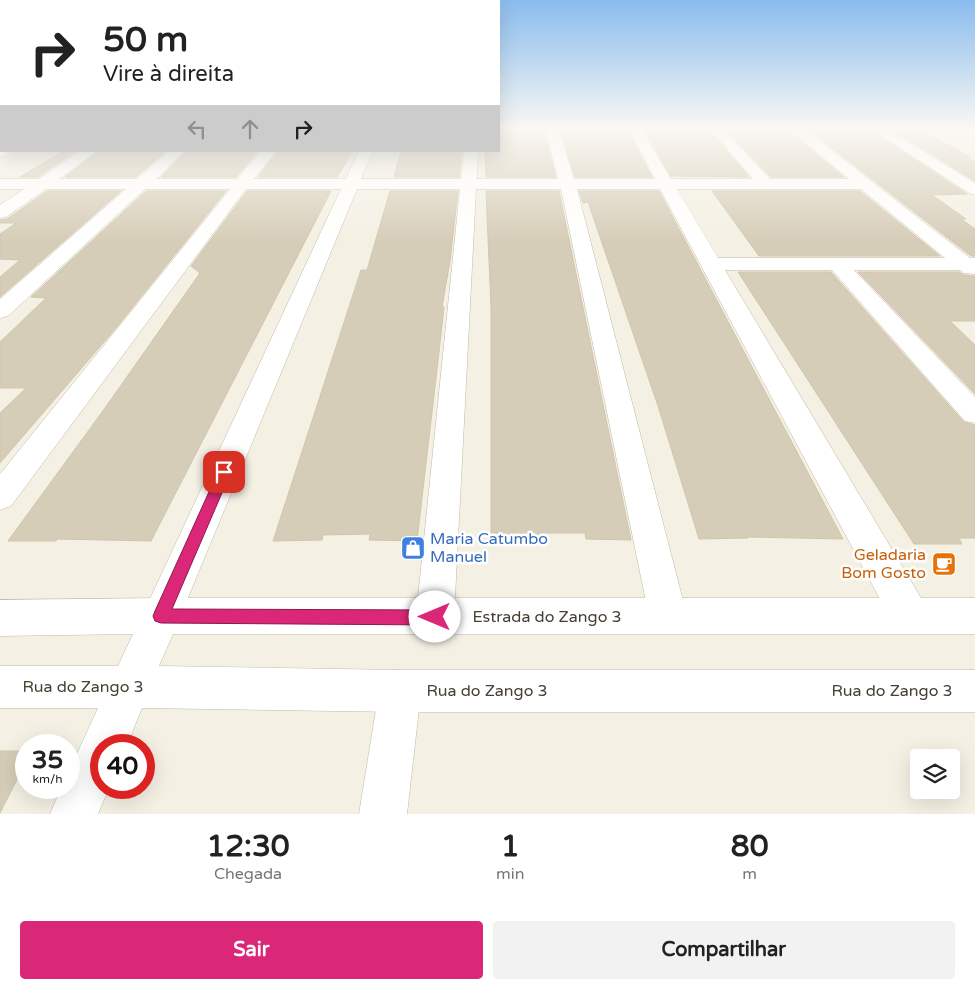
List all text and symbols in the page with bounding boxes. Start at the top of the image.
text: 50 m [103,19,188,61]
icon: right [20,20,85,85]
text: Vire à direita [103,61,234,87]
icon: left [183,115,211,143]
icon: ahead [236,115,264,143]
icon: right [289,115,317,143]
pin [203,451,245,493]
icon: arrive [210,458,238,486]
place label: Maria Catumbo Manuel [430,529,548,567]
shop icon: Maria Catumbo Manuel [400,535,426,561]
place label: Geladaria Bom Gosto [841,545,926,583]
cafe icon: Geladaria Bom Gosto [931,551,957,577]
position arrow [408,590,460,642]
street label: Estrada do Zango 3 [472,607,622,627]
street label: Rua do Zango 3 [22,677,144,697]
street label: Rua do Zango 3 [426,681,548,701]
street label: Rua do Zango 3 [831,681,953,701]
speed limit sign: 40 [90,734,155,799]
text: 35 [32,745,63,775]
map controls [910,749,960,799]
button: layers [910,749,960,799]
text: km/h [32,772,63,786]
text: 12:30 [206,828,290,865]
text: 1 [501,828,520,865]
text: 80 [731,828,769,865]
text: Chegada [214,864,282,884]
text: min [496,864,524,884]
text: m [742,864,757,884]
button: Sair [20,921,483,979]
button: Compartilhar [493,921,955,979]

